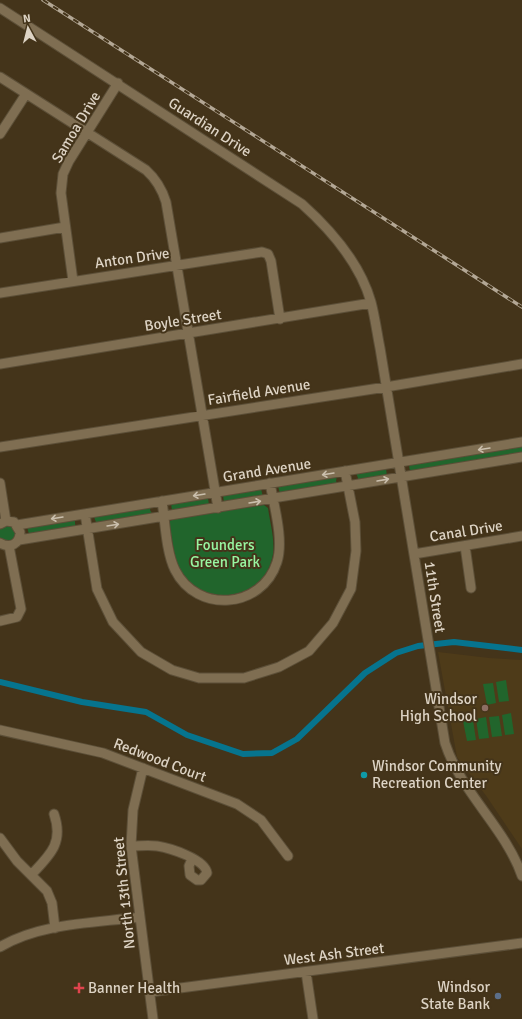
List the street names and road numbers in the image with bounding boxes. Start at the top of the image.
street label: Samoa Drive [48,88,104,166]
street label: Guardian Drive [165,93,255,161]
street label: Anton Drive [93,244,171,272]
street label: Boyle Street [143,305,223,335]
street label: Fairfield Avenue [206,375,312,409]
street label: Grand Avenue [222,454,312,486]
street label: Canal Drive [428,516,504,546]
street label: 11th Street [420,560,450,634]
street label: Redwood Court [111,734,209,786]
street label: North 13th Street [109,836,139,950]
street label: West Ash Street [283,939,385,969]

